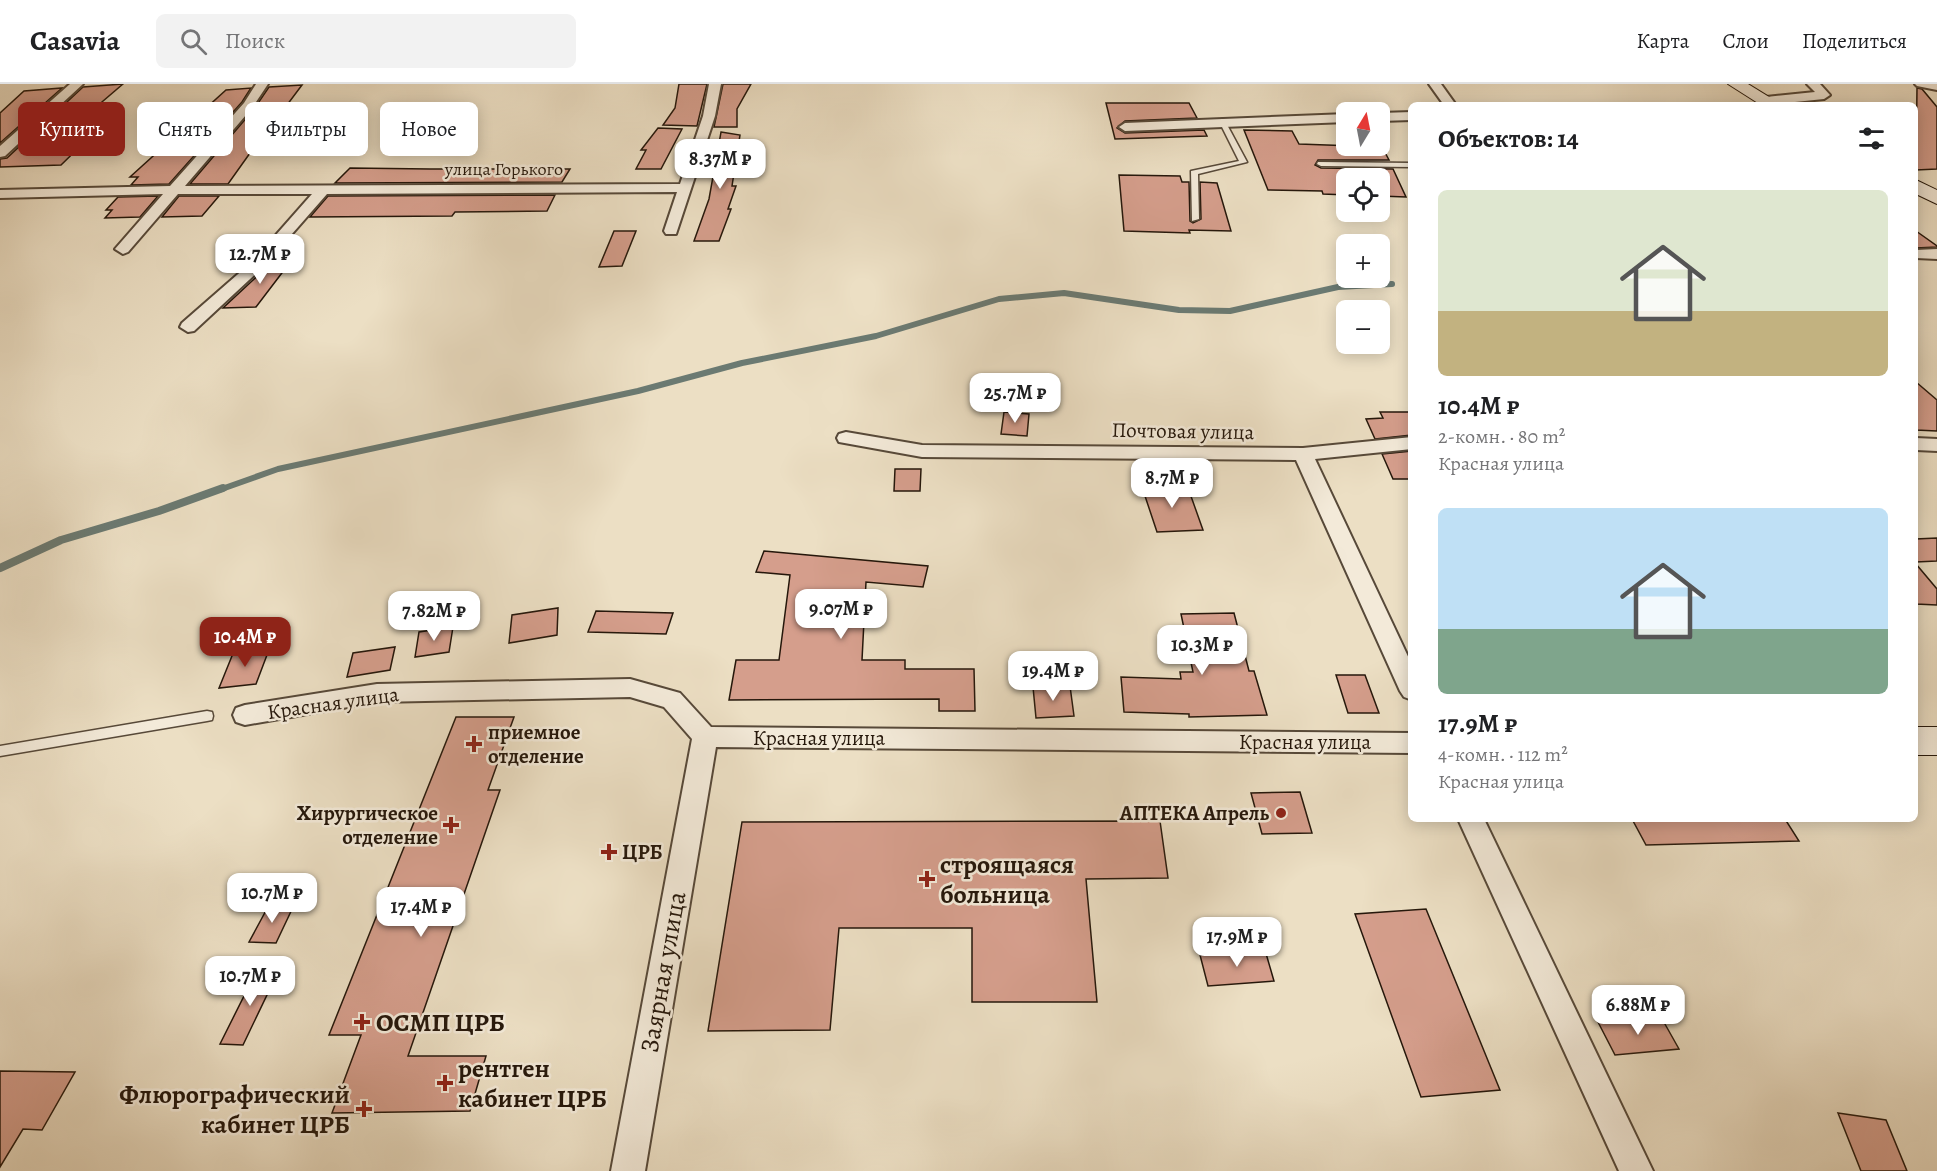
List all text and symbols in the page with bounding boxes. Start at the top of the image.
search box [156,14,576,68]
text: Casavia [30,22,120,60]
icon: search [177,25,210,58]
text: Поиск [225,26,285,56]
text: Карта [1636,27,1689,55]
text: Слои [1722,27,1769,55]
text: Поделиться [1802,27,1907,55]
chip: Купить [18,102,125,156]
chip: Снять [137,102,233,156]
chip: Фильтры [245,102,368,156]
chip: Новое [380,102,478,156]
north arrow [1336,102,1390,156]
map controls [1336,102,1390,354]
text: Объектов: 14 [1438,121,1579,156]
icon: filters [1855,122,1888,155]
pin: 8.37M ₽ [665,139,775,190]
text: 8.37M ₽ [689,145,751,172]
street label: улица Горького [444,157,563,181]
button: locate [1336,168,1390,222]
icon: home [1609,229,1717,337]
pin: 12.7M ₽ [205,234,315,285]
button: + [1336,234,1390,288]
text: 12.7M ₽ [229,240,291,267]
button: − [1336,300,1390,354]
pin: 25.7M ₽ [960,373,1070,424]
text: 25.7M ₽ [984,379,1046,406]
text: 10.4M ₽ [1438,388,1519,423]
street label: Почтовая улица [1111,416,1255,446]
text: 2-комн. · 80 m² [1438,423,1565,450]
text: Красная улица [1438,450,1564,477]
pin: 8.7M ₽ [1123,458,1221,509]
text: 8.7M ₽ [1145,464,1199,491]
icon: home [1609,547,1717,655]
pin: 9.07M ₽ [786,589,896,640]
pin: 7.82M ₽ [379,591,489,642]
text: 9.07M ₽ [809,595,873,622]
text: 7.82M ₽ [402,597,466,624]
pin: 10.4M ₽ [190,617,300,668]
text: 10.4M ₽ [214,623,276,650]
pin: 10.3M ₽ [1147,625,1257,676]
text: 10.3M ₽ [1171,631,1233,658]
pin: 19.4M ₽ [998,651,1108,702]
text: 19.4M ₽ [1022,657,1084,684]
street label: Красная улица [265,680,401,726]
text: 17.9M ₽ [1438,706,1517,741]
place label: приемное отделение [488,718,584,770]
street label: Красная улица [753,724,886,752]
street label: Красная улица [1239,728,1372,756]
marker: приемное отделение [465,735,483,753]
text: 4-комн. · 112 m² [1438,741,1568,768]
text: Красная улица [1438,768,1564,795]
place label: Хирургическое отделение [297,799,438,851]
place label: АПТЕКА Апрель [1119,799,1269,827]
marker: АПТЕКА Апрель [1274,806,1288,820]
marker: Хирургическое отделение [442,816,460,834]
place label: ЦРБ [622,838,663,866]
marker: ЦРБ [600,843,618,861]
place label: строящаяся больница [940,847,1074,912]
marker: строящаяся больница [918,870,936,888]
pin: 10.7M ₽ [217,873,327,924]
text: 10.7M ₽ [241,879,303,906]
pin: 17.4M ₽ [366,887,476,938]
street label: Заярная улица [632,889,694,1055]
text: 17.4M ₽ [390,893,452,920]
pin: 17.9M ₽ [1182,917,1292,968]
text: 17.9M ₽ [1207,923,1267,950]
pin: 10.7M ₽ [195,956,305,1007]
text: 10.7M ₽ [219,962,281,989]
pin: 6.88M ₽ [1583,985,1693,1036]
text: 6.88M ₽ [1606,991,1670,1018]
place label: ОСМП ЦРБ [376,1005,505,1040]
marker: ОСМП ЦРБ [353,1013,371,1031]
place label: рентген кабинет ЦРБ [458,1051,607,1116]
marker: рентген кабинет ЦРБ [436,1074,454,1092]
place label: Флюрографический кабинет ЦРБ [119,1077,350,1142]
marker: Флюрографический кабинет ЦРБ [355,1100,373,1118]

